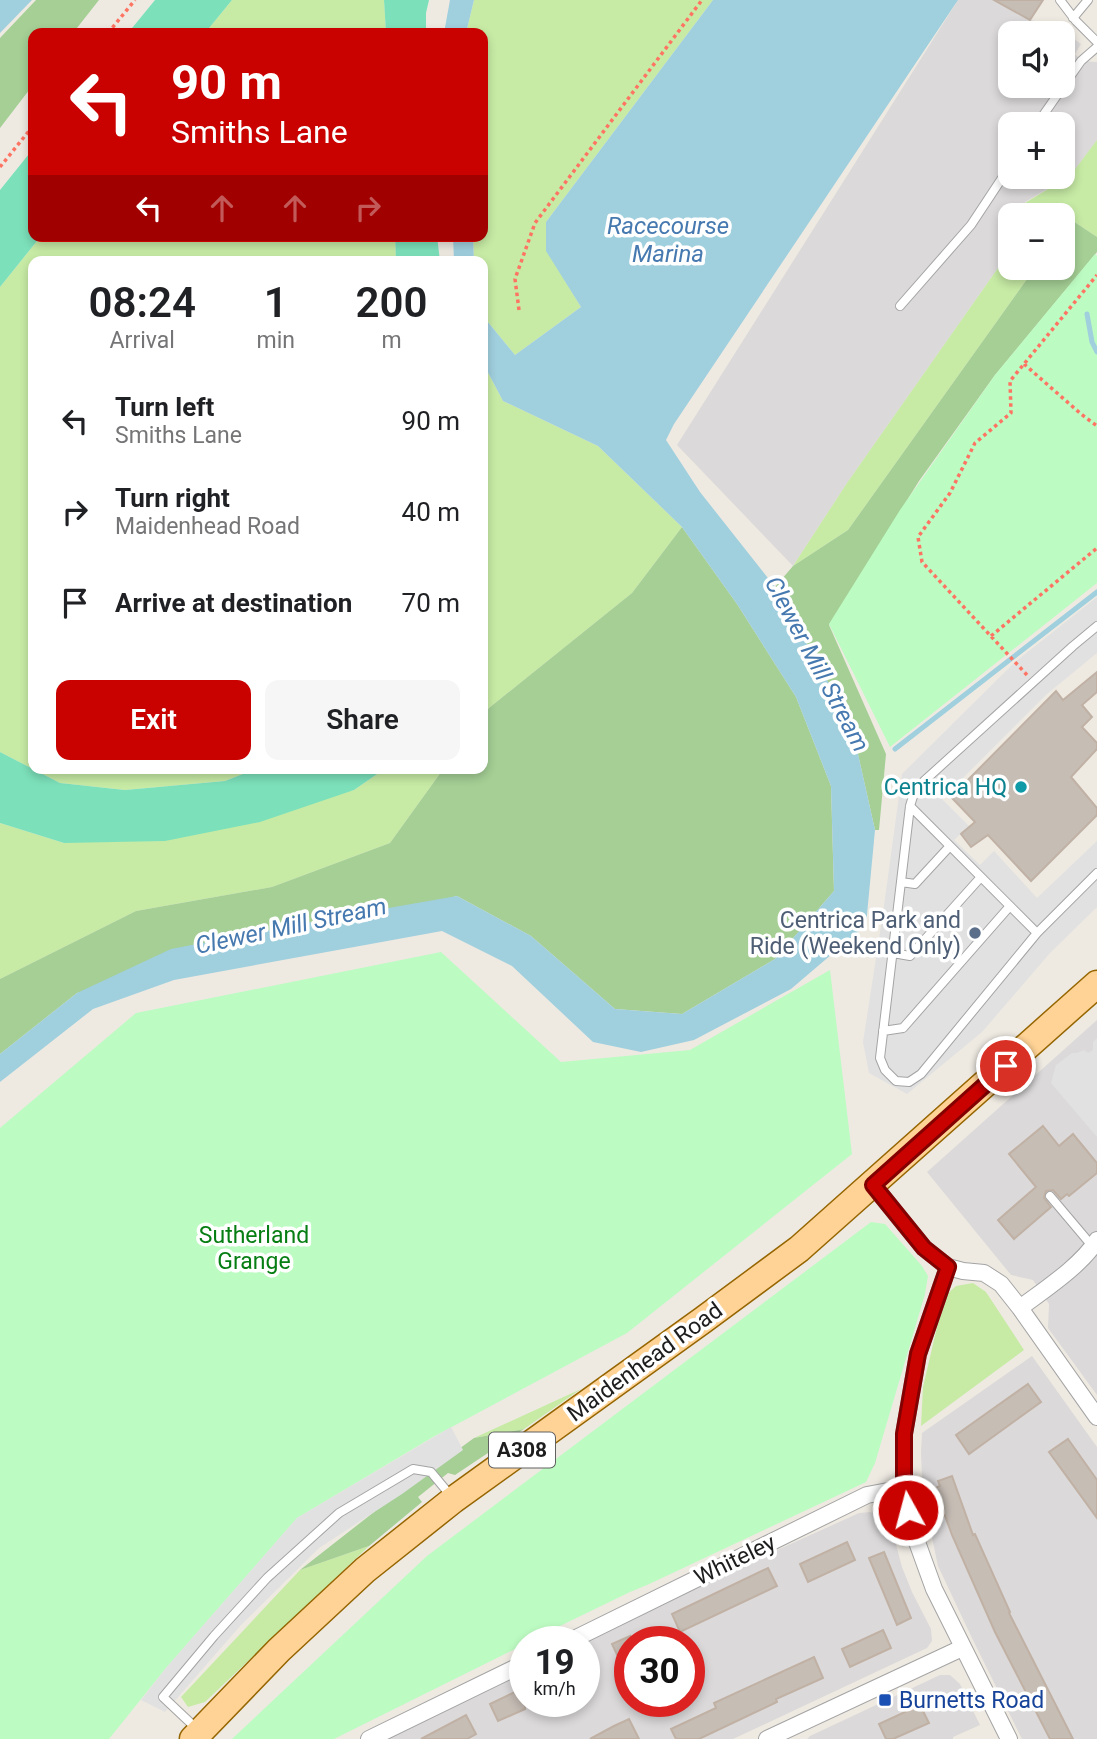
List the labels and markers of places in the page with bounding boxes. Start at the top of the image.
place label: Centrica HQ [884,774,1007,801]
marker: Centrica HQ [1013,779,1029,795]
place label: Centrica Park and Ride (Weekend Only) [750,907,961,960]
marker: Centrica Park and Ride (Weekend Only) [967,925,983,941]
pin [976,1036,1036,1096]
place label: Burnetts Road [899,1687,1044,1714]
marker: Burnetts Road [877,1692,893,1708]

